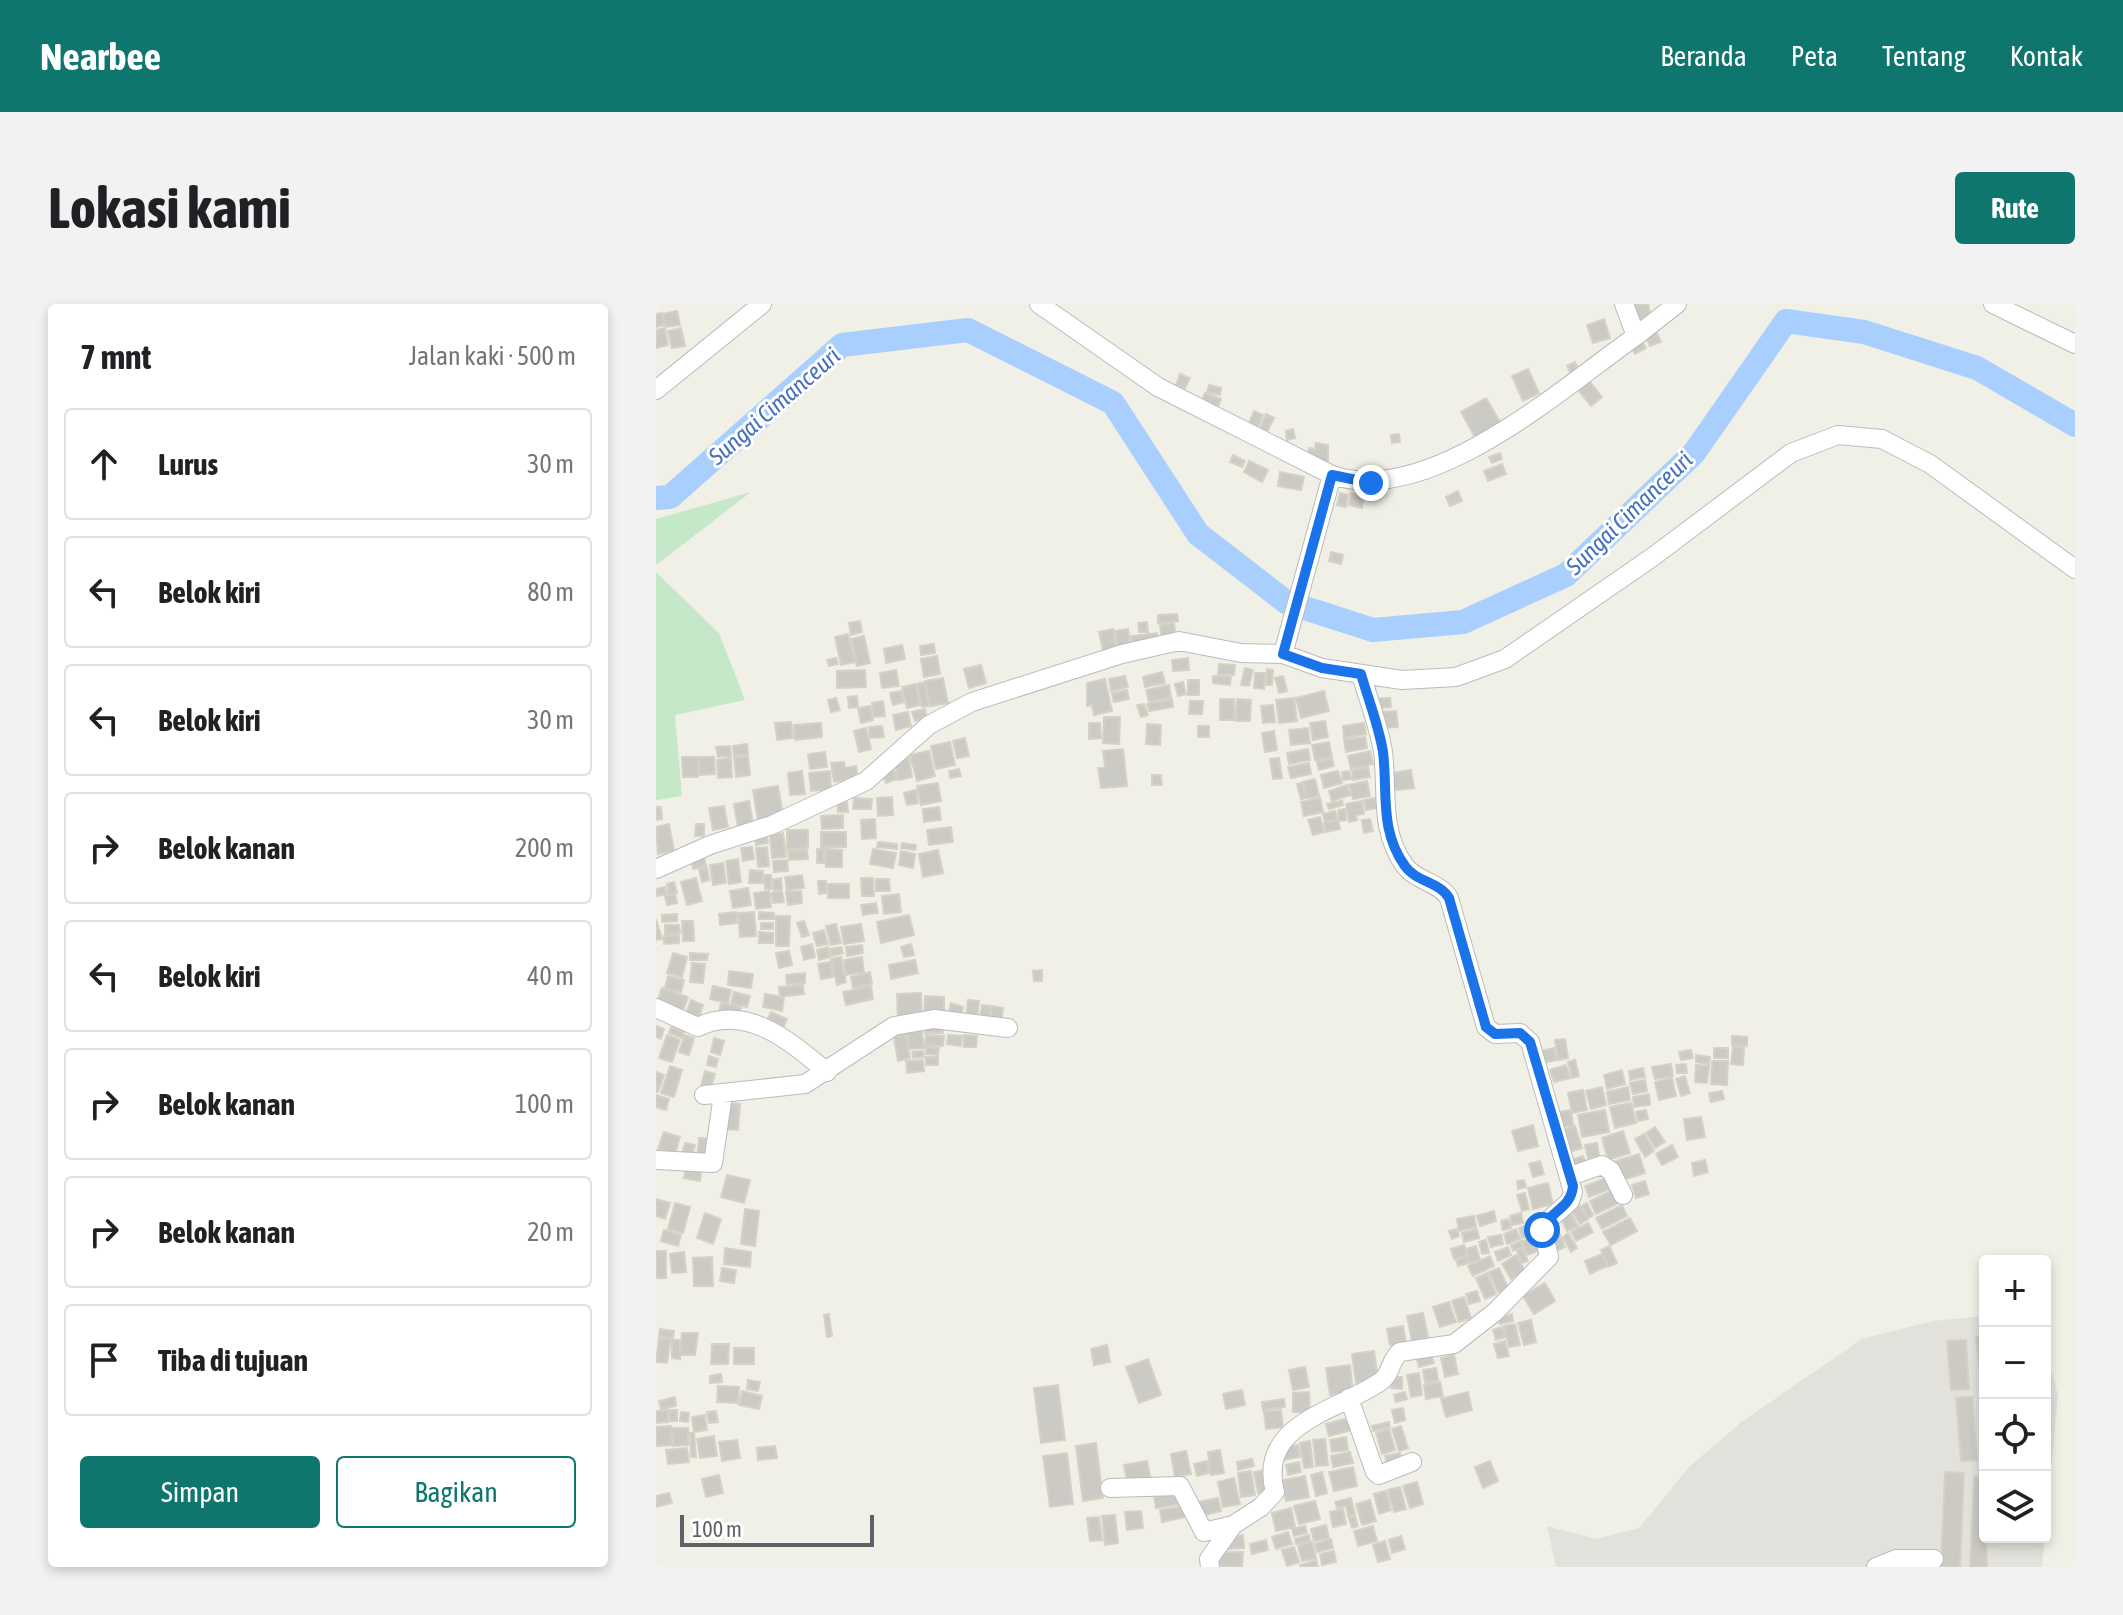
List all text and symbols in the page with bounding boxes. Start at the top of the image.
text: Nearbee [40,35,161,78]
text: Beranda [1660,40,1747,72]
text: Peta [1791,40,1838,72]
text: Tentang [1882,40,1966,72]
text: Kontak [2010,40,2083,72]
button: Rute [1955,172,2075,244]
text: Lokasi kami [48,176,291,240]
text: 7 mnt [80,337,151,376]
text: Jalan kaki · 500 m [409,341,576,371]
water label: Sungai Cimanceuri [702,342,845,471]
icon: ahead [82,442,126,486]
water label: Sungai Cimanceuri [1560,446,1698,581]
text: Lurus [158,447,218,481]
text: 30 m [527,449,574,479]
route end [1353,465,1389,501]
icon: left [82,570,126,614]
text: Belok kiri [158,575,261,609]
text: 80 m [527,577,574,607]
icon: left [82,698,126,742]
text: Belok kiri [158,703,261,737]
text: 30 m [527,705,574,735]
icon: right [82,826,126,870]
text: Belok kanan [158,831,295,865]
text: 200 m [515,833,574,863]
icon: left [82,954,126,998]
text: Belok kiri [158,959,261,993]
text: 40 m [527,961,574,991]
icon: right [82,1082,126,1126]
text: Belok kanan [158,1087,295,1121]
text: 100 m [515,1089,574,1119]
icon: right [82,1210,126,1254]
route start [1524,1212,1560,1248]
text: Belok kanan [158,1215,295,1249]
text: 20 m [527,1217,574,1247]
map controls [1979,1255,2051,1543]
button: + [1979,1255,2051,1327]
button: − [1979,1327,2051,1399]
icon: arrive [82,1338,126,1382]
text: Tiba di tujuan [158,1343,308,1377]
button: locate [1979,1399,2051,1471]
button: Simpan [80,1456,320,1528]
button: Bagikan [336,1456,576,1528]
button: layers [1979,1471,2051,1543]
scale bar [680,1511,874,1547]
text: 100 m [692,1516,742,1542]

